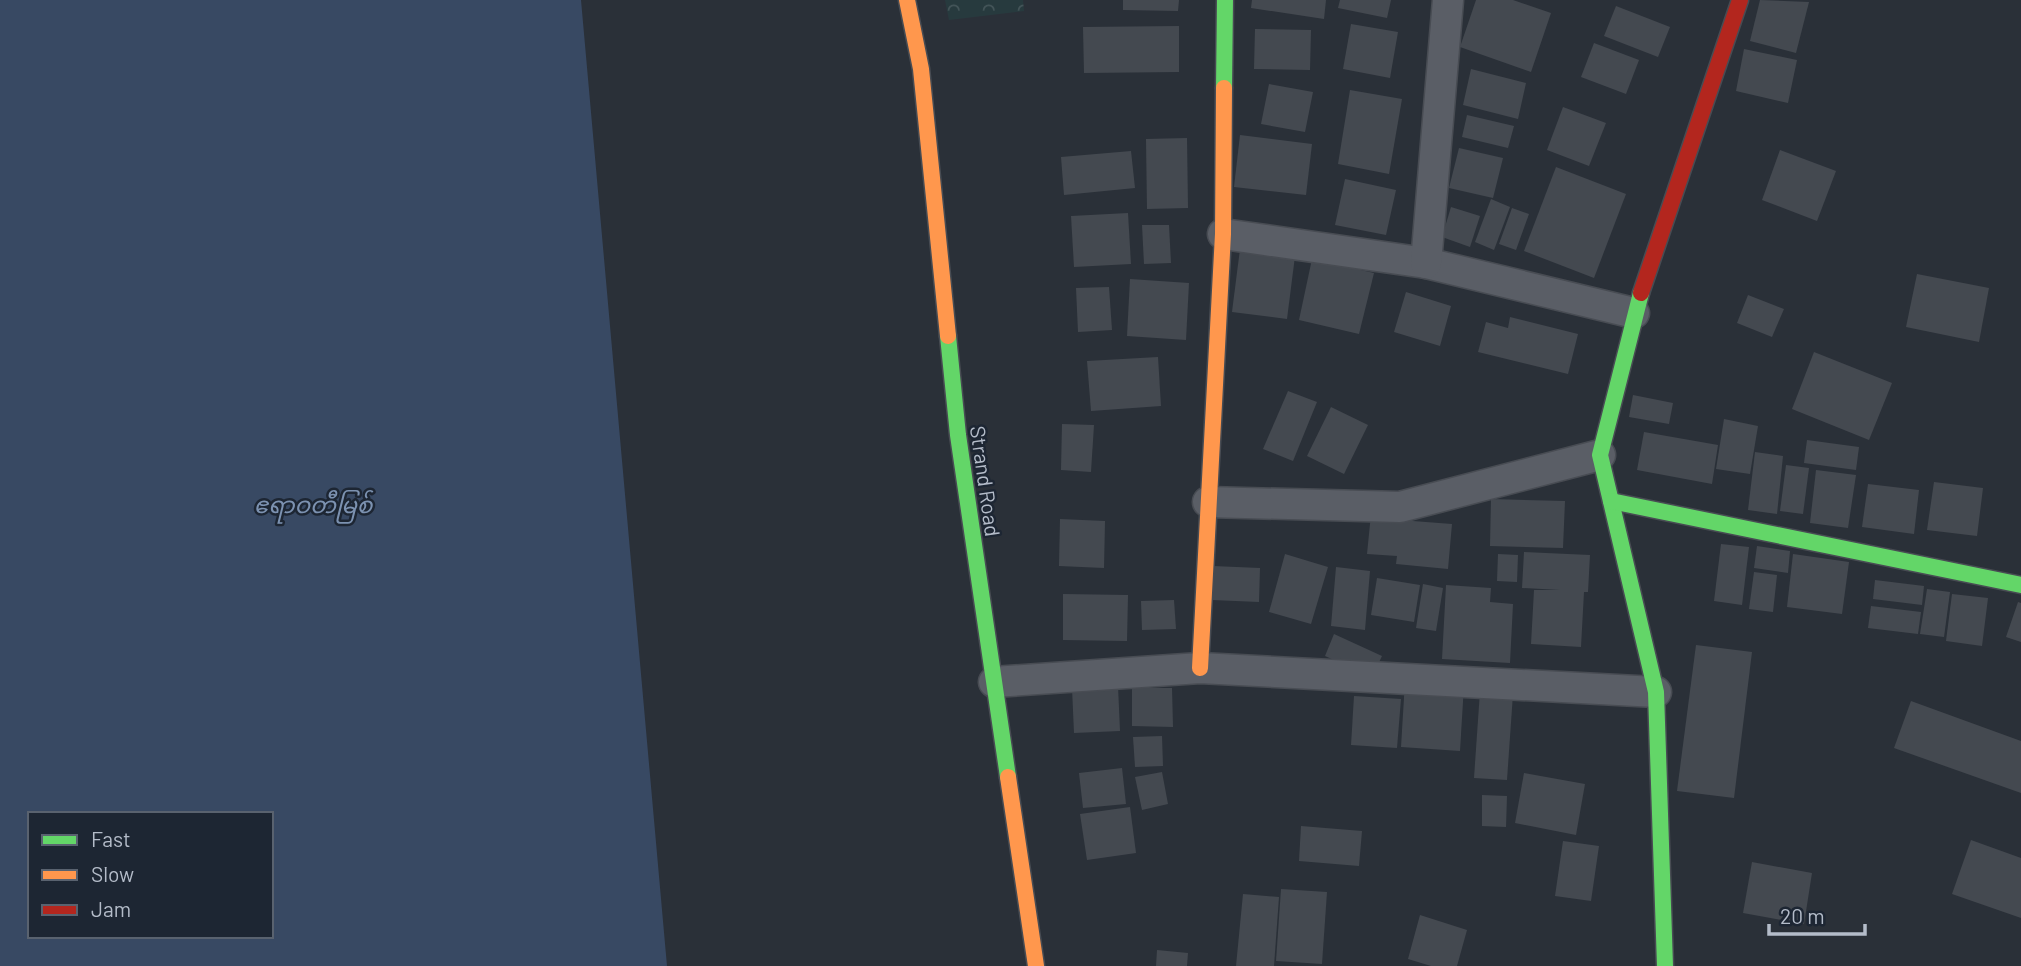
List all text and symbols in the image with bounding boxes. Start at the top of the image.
street label: Strand Road [966,424,1006,538]
water label: ဧရာဝတီမြစ် [254,489,374,524]
legend [28,812,273,938]
text: Fast [91,826,131,851]
text: Slow [91,861,134,886]
scale bar [1769,892,1865,936]
text: Jam [91,896,131,921]
text: 20 m [1780,903,1825,928]

